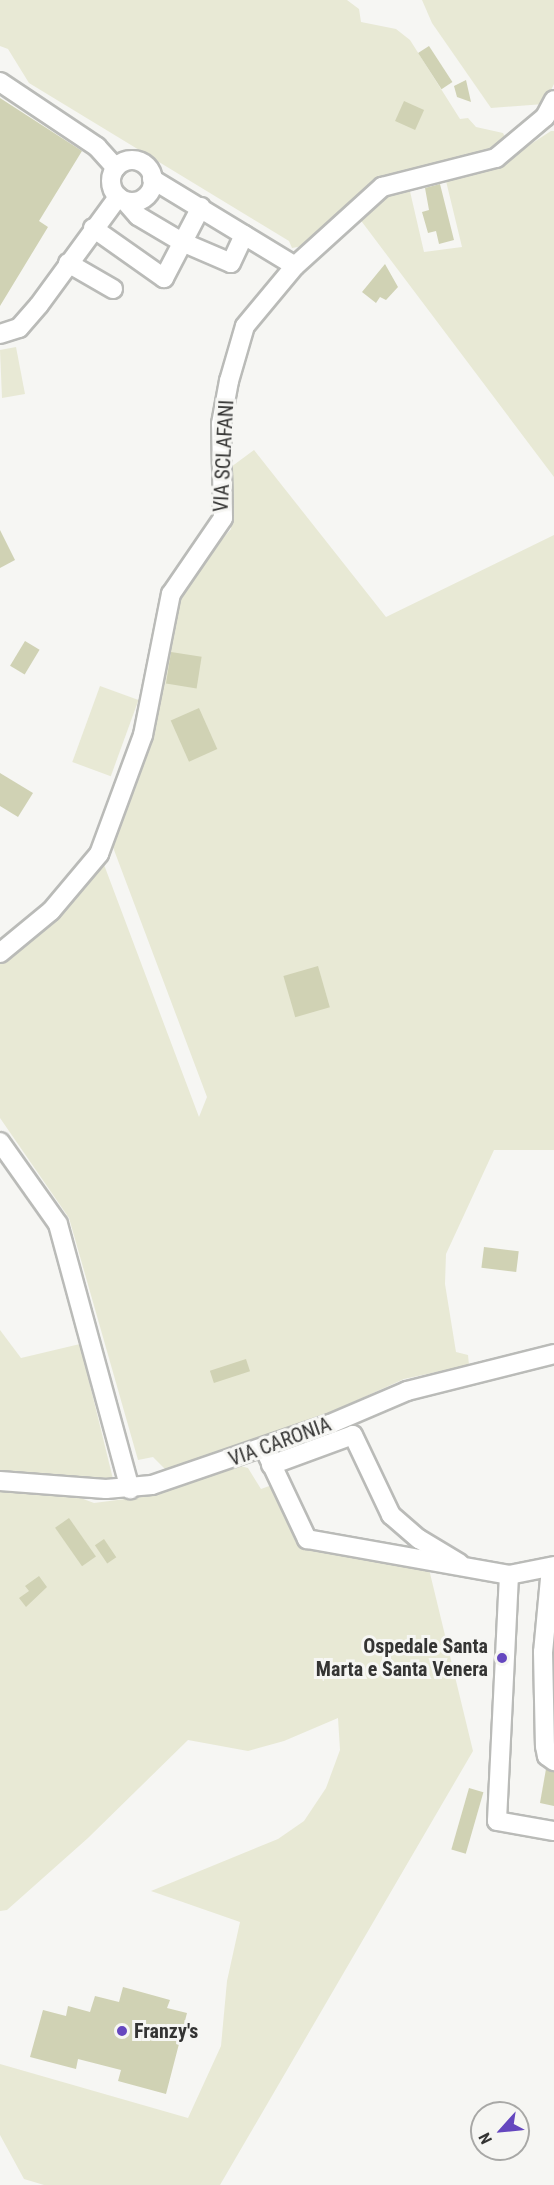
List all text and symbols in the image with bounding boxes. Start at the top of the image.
street label: VIA SCLAFANI [209,399,239,513]
street label: VIA CARONIA [226,1412,334,1472]
place label: Ospedale Santa Marta e Santa Venera [316,1634,488,1681]
marker: Ospedale Santa Marta e Santa Venera [493,1649,511,1667]
place label: Franzy's [134,2019,198,2043]
marker: Franzy's [115,2024,129,2038]
north arrow [470,2101,530,2161]
text: N [475,2130,496,2147]

